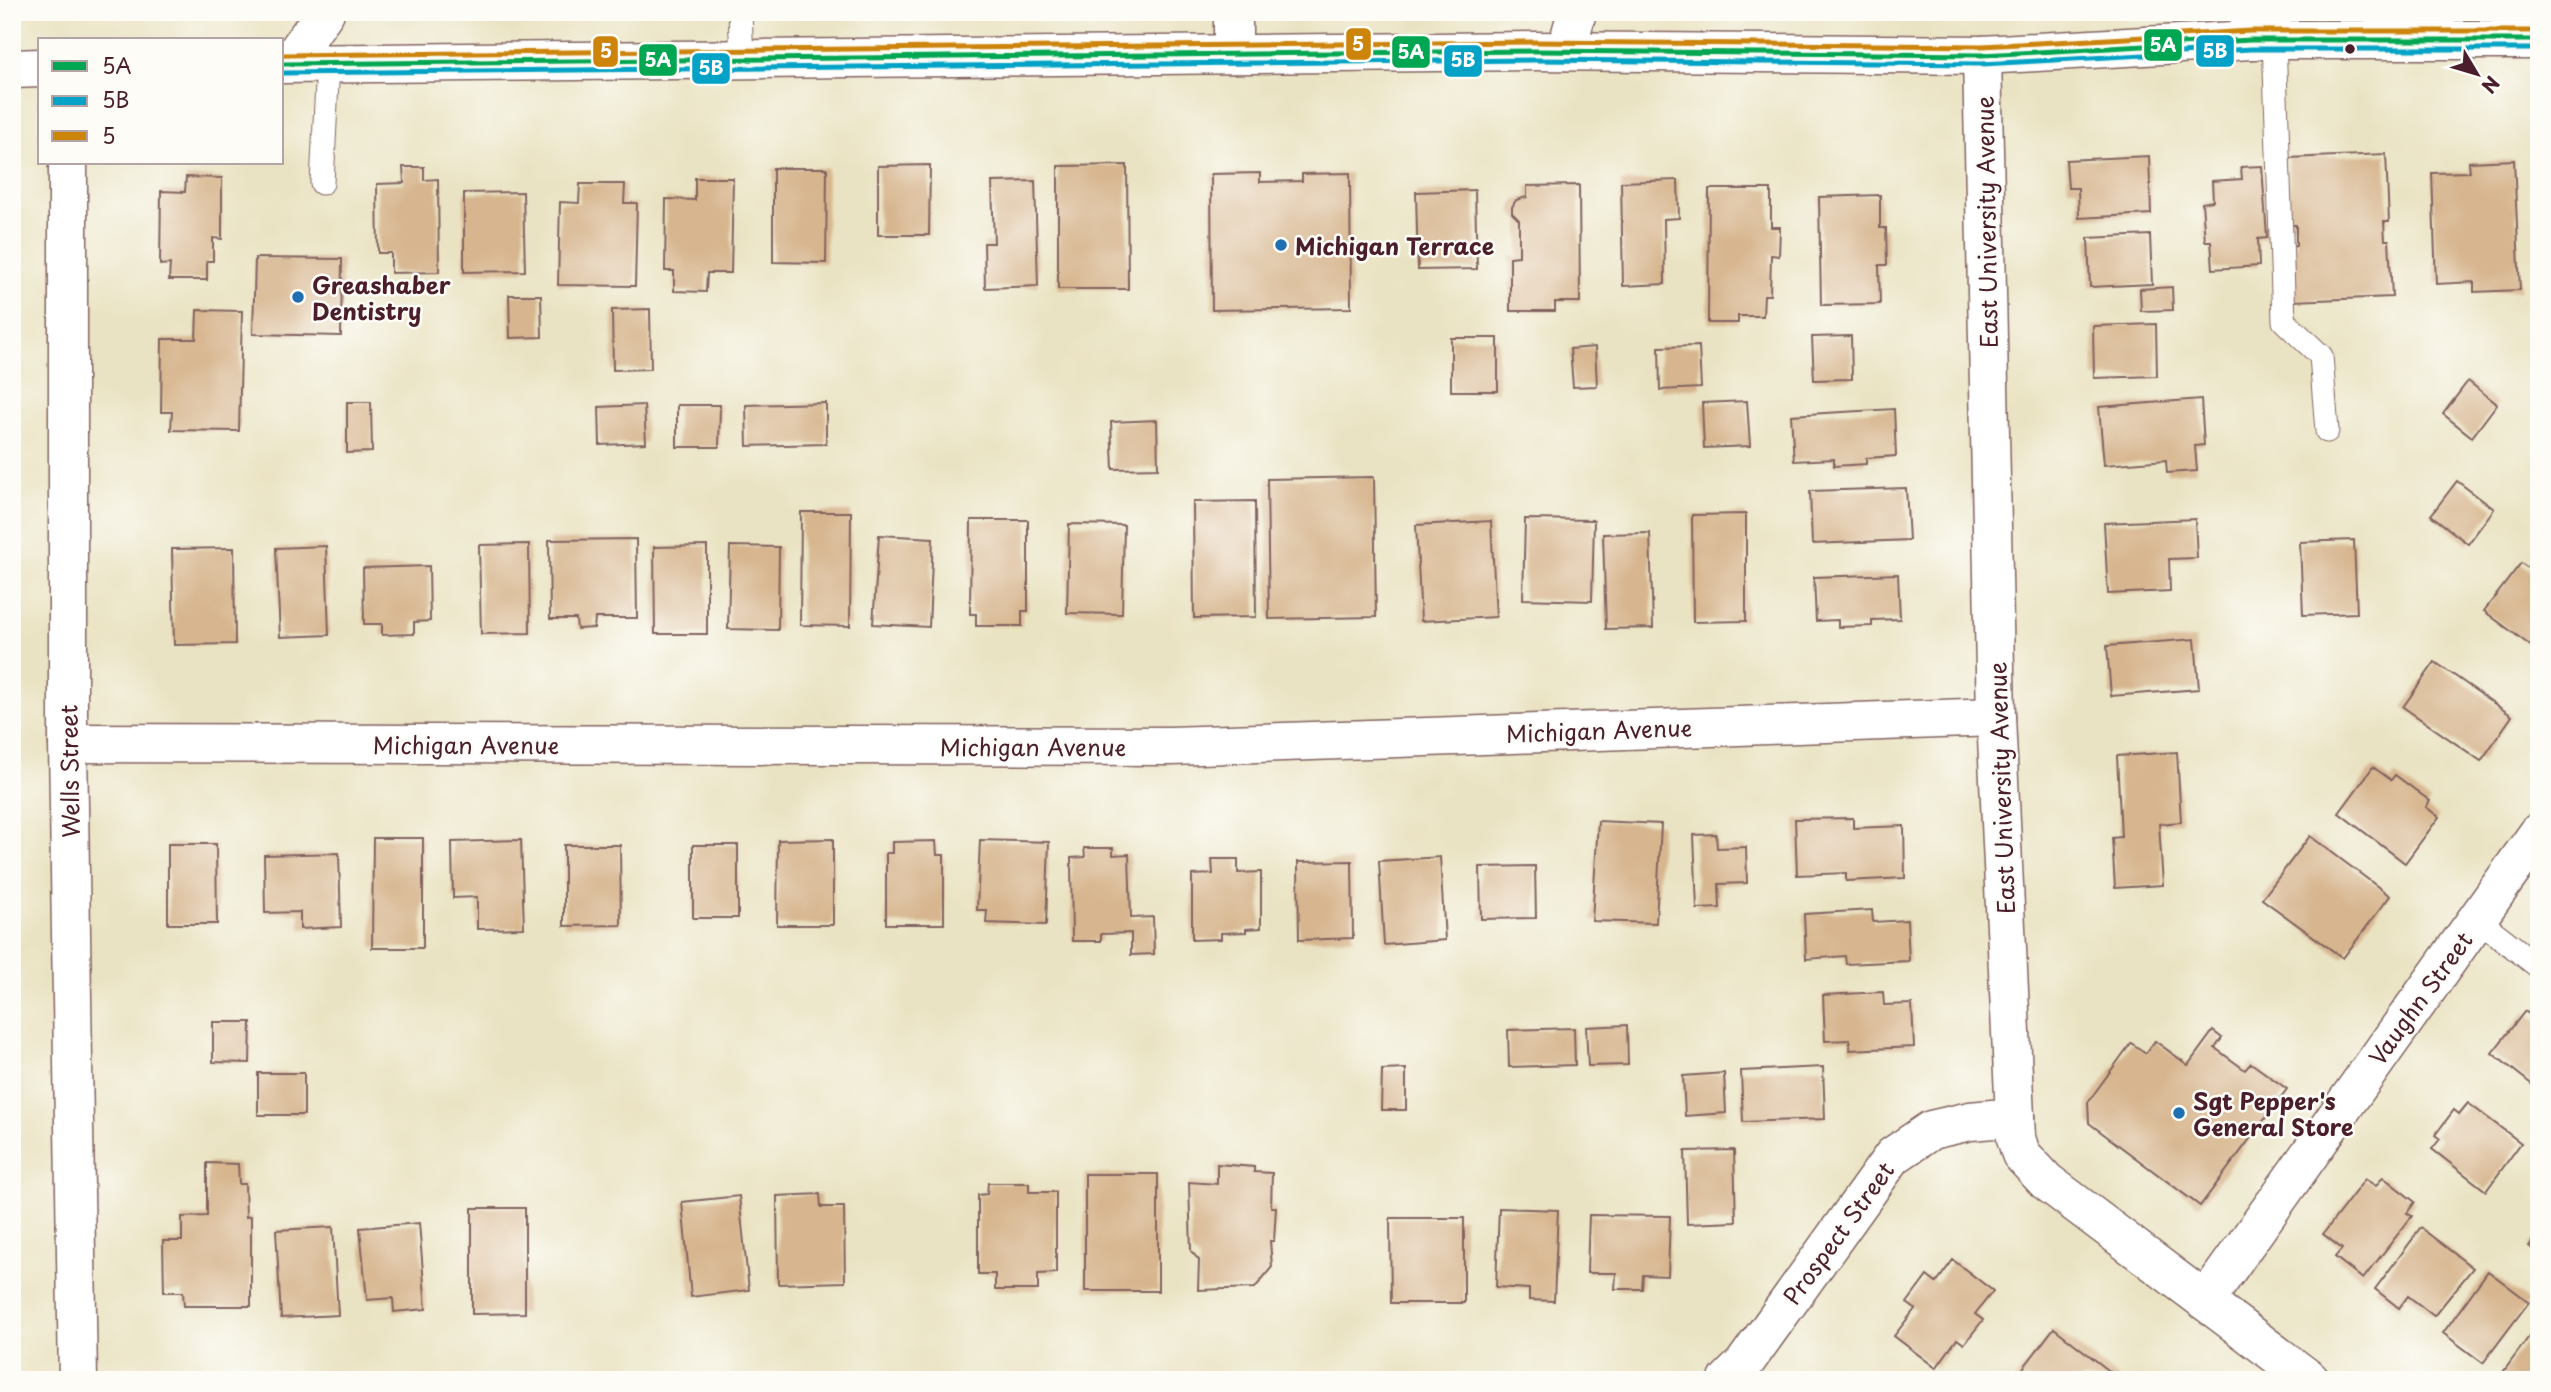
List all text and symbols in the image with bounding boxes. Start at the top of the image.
line badge: 5 [1345,27,1372,61]
line badge: 5A [2143,28,2183,62]
text: 5 [1352,29,1364,57]
text: 5A [2149,30,2177,58]
line badge: 5B [2195,34,2235,68]
line badge: 5 [592,35,619,68]
line badge: 5A [1391,35,1431,69]
text: 5 [600,36,612,64]
text: 5B [2202,36,2228,64]
text: 5A [1397,37,1425,65]
legend [38,38,284,164]
north arrow [2442,38,2512,108]
unlabelled marker [2343,42,2357,56]
line badge: 5A [638,43,678,77]
line badge: 5B [1443,44,1483,78]
text: 5A [644,45,672,73]
text: 5B [1450,45,1476,73]
text: 5A [102,49,132,81]
line badge: 5B [691,52,731,85]
text: 5B [698,53,724,81]
text: N [2476,71,2507,100]
text: 5B [102,83,129,115]
street label: East University Avenue [1966,95,2006,349]
text: 5 [102,119,116,151]
place label: Michigan Terrace [1295,228,1495,263]
marker: Michigan Terrace [1273,237,1289,253]
place label: Greashaber Dentistry [312,267,451,328]
marker: Greashaber Dentistry [290,289,306,305]
street label: East University Avenue [1979,661,2023,915]
street label: Wells Street [50,704,88,838]
street label: Michigan Avenue [1505,709,1693,751]
street label: Michigan Avenue [373,727,559,762]
street label: Michigan Avenue [940,729,1126,764]
street label: Vaughn Street [2360,924,2480,1072]
place label: Sgt Pepper's General Store [2193,1083,2354,1144]
marker: Sgt Pepper's General Store [2171,1105,2187,1121]
street label: Prospect Street [1774,1154,1902,1312]

